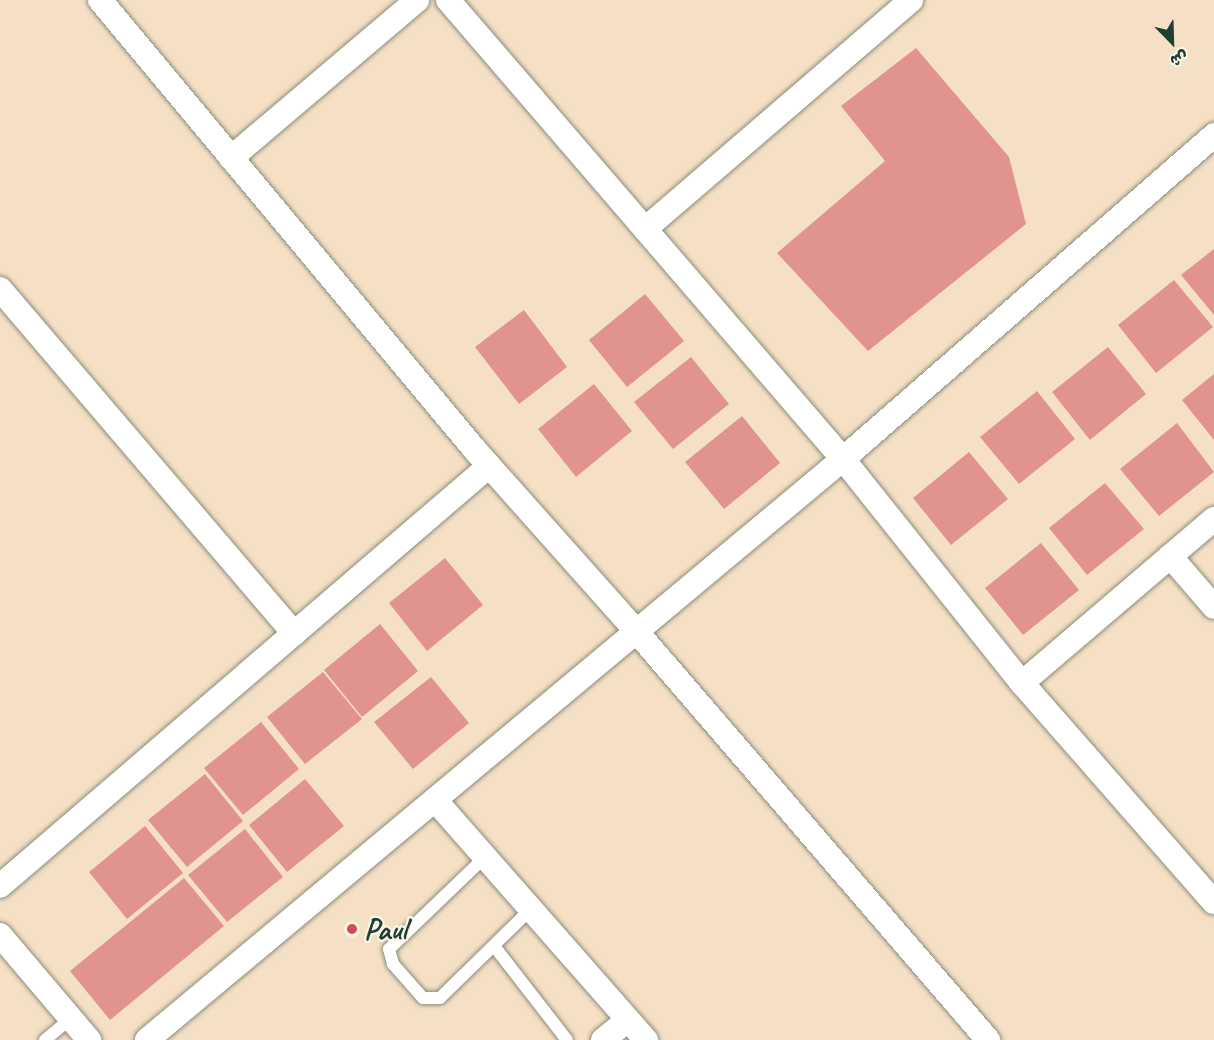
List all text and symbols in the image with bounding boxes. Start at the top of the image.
north arrow [1142,12,1202,72]
text: ش [1167,46,1191,71]
place label: Paul [364,911,407,947]
marker: Paul [345,922,359,936]

